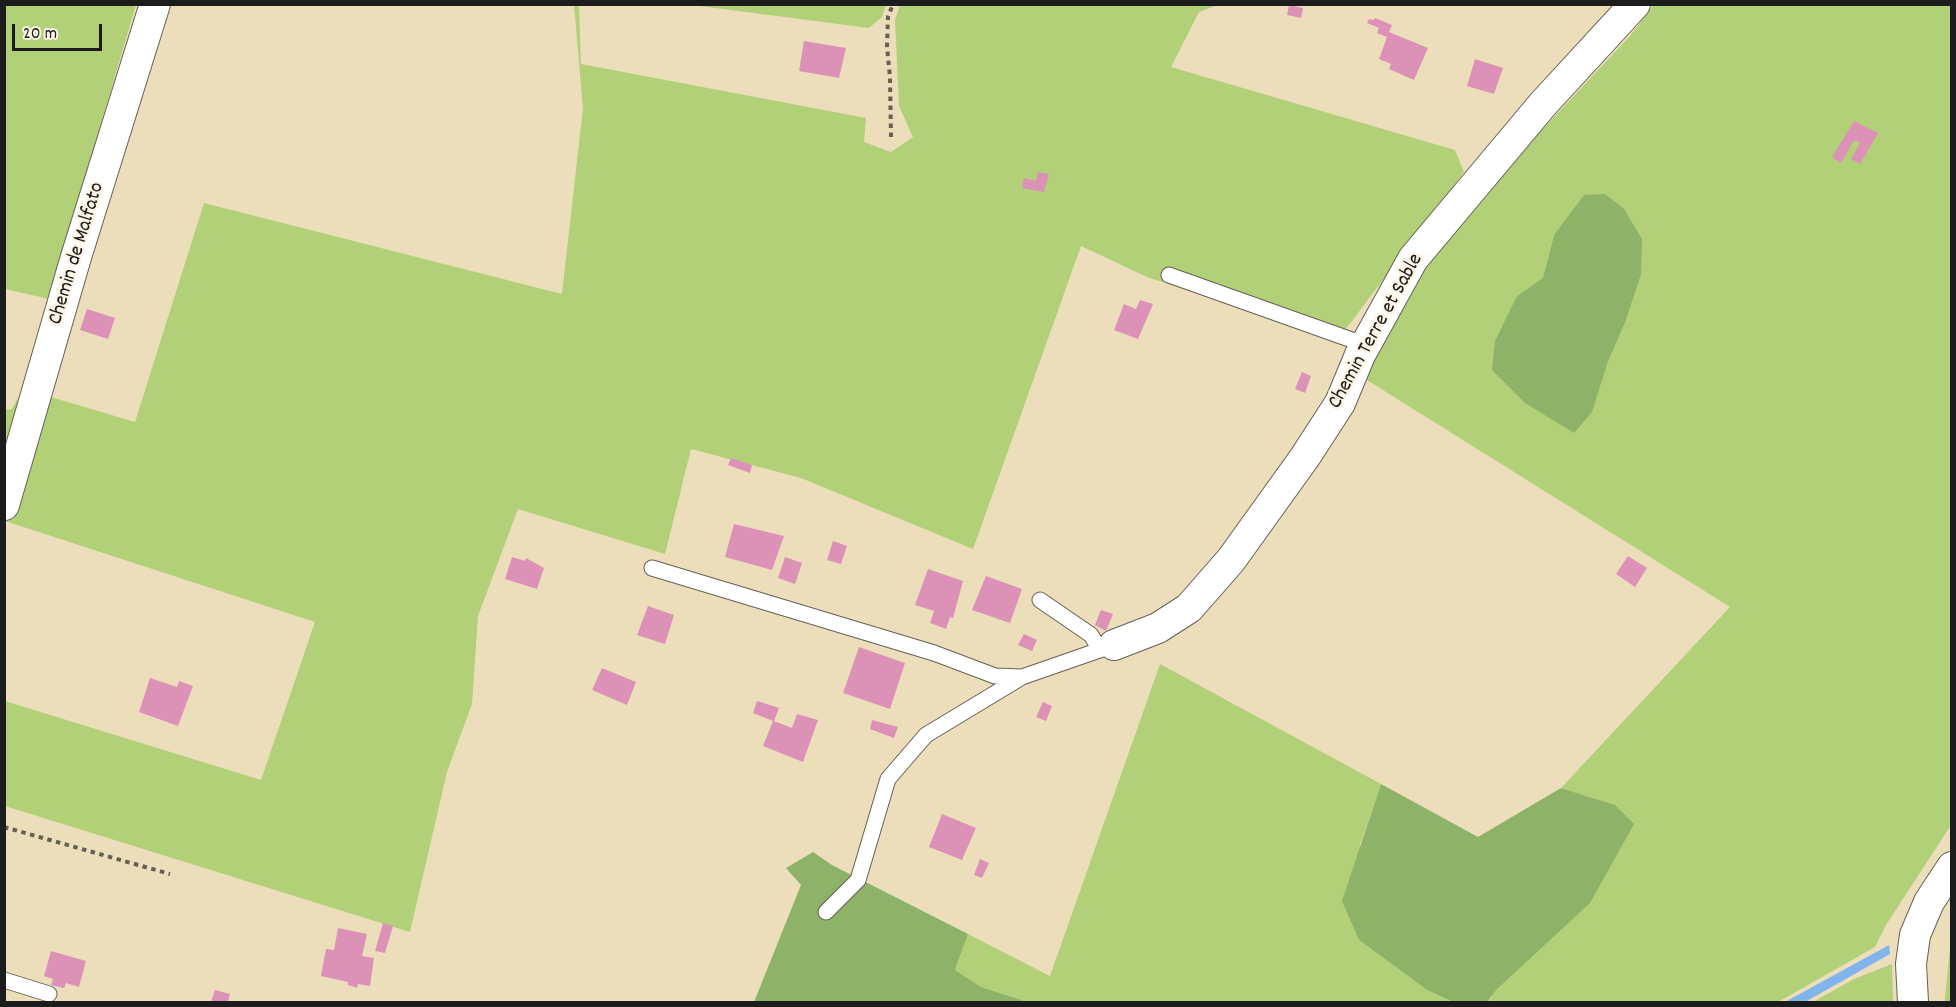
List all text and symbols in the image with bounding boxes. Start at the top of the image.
scale bar [15,12,105,50]
text: 20 m [23,22,57,47]
street label: Chemin de Malfato [44,180,112,328]
street label: Chemin Terre et Sable [1324,250,1430,414]

